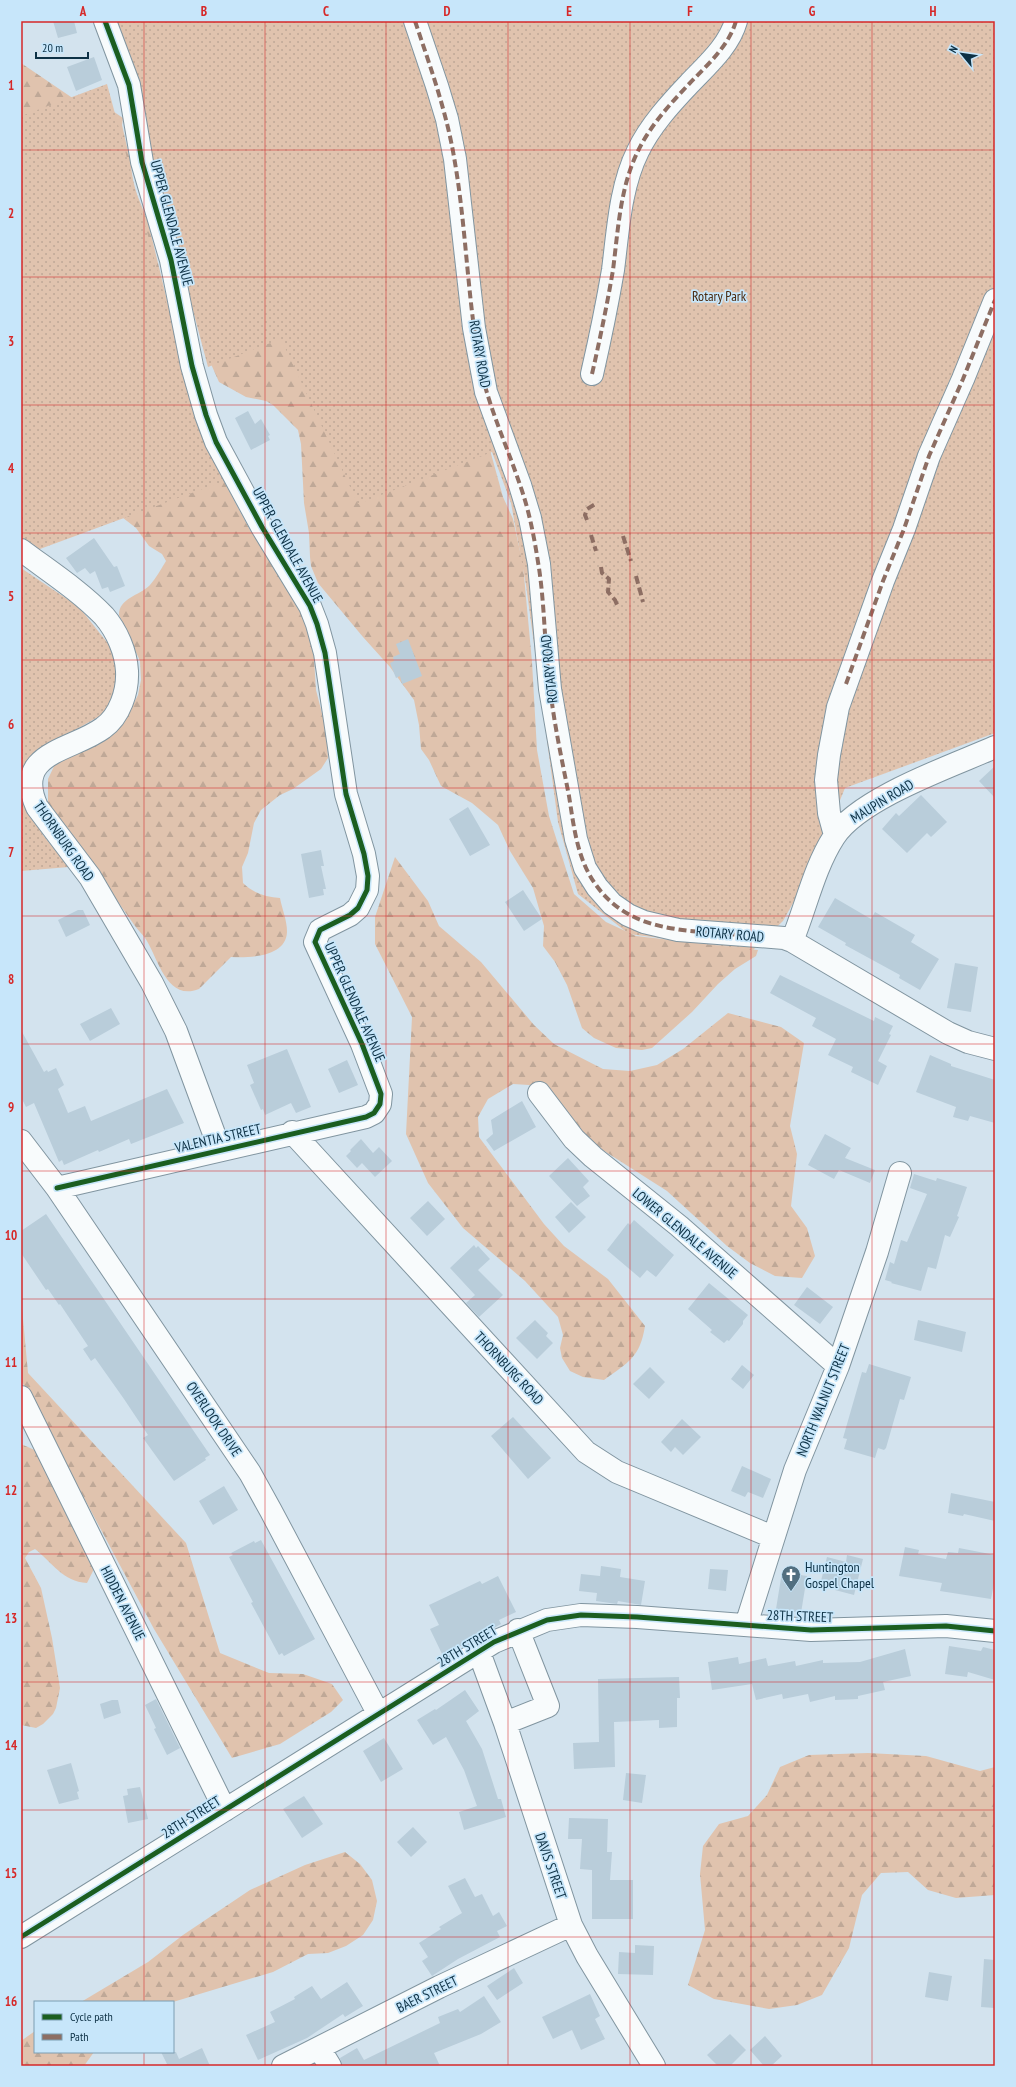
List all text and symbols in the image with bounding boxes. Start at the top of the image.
text: A [79,3,87,20]
text: B [201,3,207,20]
text: C [323,3,329,20]
text: D [444,3,451,20]
text: E [566,3,572,20]
text: F [687,3,693,20]
text: G [809,3,816,20]
text: H [930,3,937,20]
scale bar [36,34,88,60]
north arrow [942,34,982,74]
text: 20 m [42,40,63,55]
text: N [946,43,961,55]
text: 1 [8,77,14,94]
street label: UPPER GLENDALE AVENUE [147,158,197,288]
text: 2 [8,205,14,222]
park label: Rotary Park [692,287,747,305]
street label: ROTARY ROAD [465,319,495,389]
text: 3 [8,333,14,350]
text: 4 [8,460,15,477]
street label: UPPER GLENDALE AVENUE [249,484,327,606]
text: 5 [8,588,14,605]
street label: ROTARY ROAD [536,634,562,704]
text: 6 [8,716,14,733]
street label: MAUPIN ROAD [847,775,917,827]
street label: THORNBURG ROAD [30,798,98,884]
text: 7 [8,844,14,861]
street label: ROTARY ROAD [695,922,765,946]
street label: UPPER GLENDALE AVENUE [320,939,390,1065]
text: 8 [8,971,14,988]
text: 9 [8,1099,14,1116]
street label: VALENTIA STREET [172,1119,264,1157]
street label: LOWER GLENDALE AVENUE [629,1184,741,1282]
text: 10 [5,1227,17,1244]
street label: THORNBURG ROAD [471,1328,547,1408]
street label: NORTH WALNUT STREET [792,1340,854,1459]
text: 11 [5,1354,17,1371]
street label: OVERLOOK DRIVE [182,1378,246,1460]
text: 12 [5,1482,17,1499]
place label: Huntington Gospel Chapel [805,1558,875,1592]
street label: HIDDEN AVENUE [97,1563,149,1643]
church icon: Huntington Gospel Chapel [780,1564,802,1592]
street label: 28TH STREET [766,1606,834,1626]
text: 13 [5,1610,17,1627]
street label: 28TH STREET [434,1621,501,1671]
text: 14 [5,1737,18,1754]
street label: 28TH STREET [158,1791,225,1842]
street label: DAVIS STREET [531,1830,571,1902]
text: 15 [5,1865,17,1882]
street label: BAER STREET [393,1971,461,2017]
text: 16 [5,1993,17,2010]
legend [34,2001,174,2053]
text: Cycle path [70,2009,113,2024]
text: Path [70,2029,88,2044]

